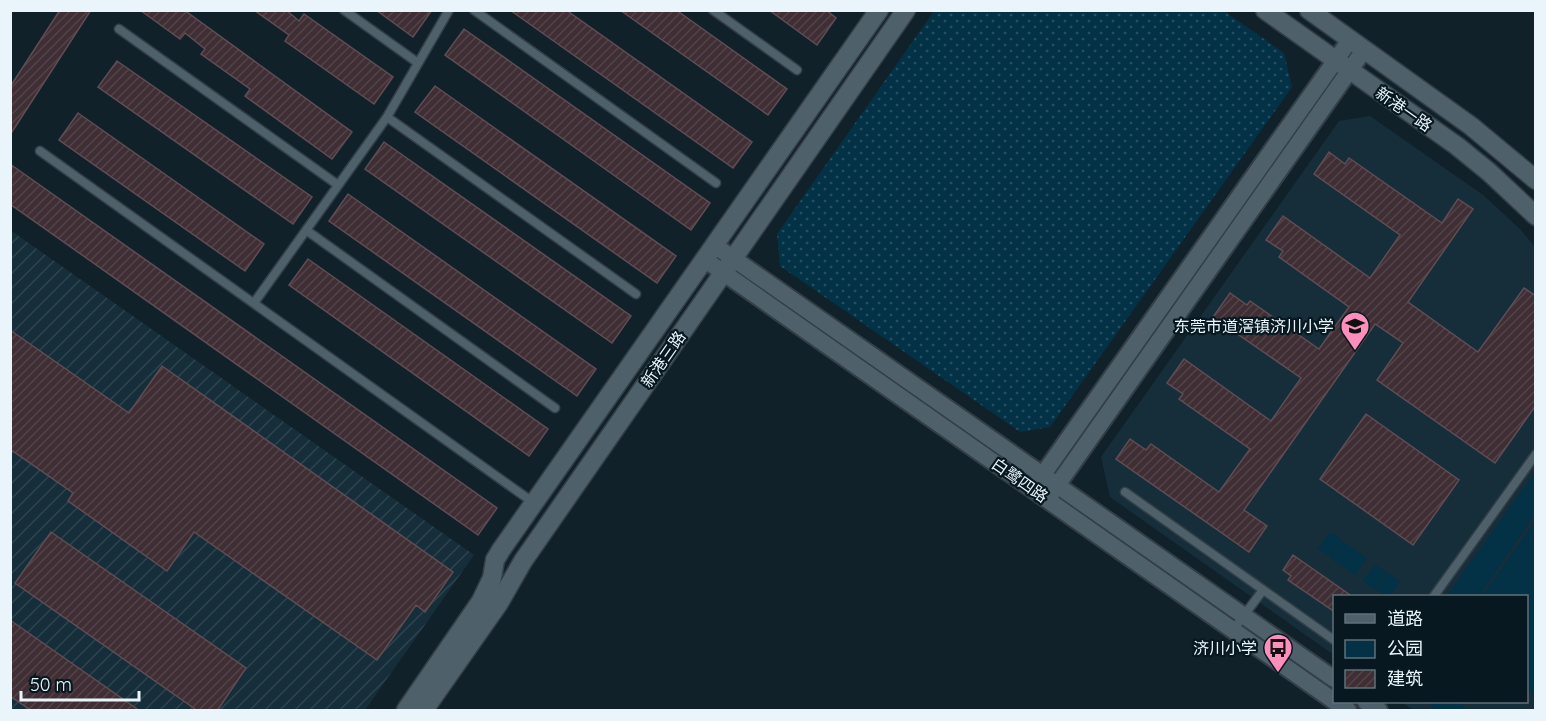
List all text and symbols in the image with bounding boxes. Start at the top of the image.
street label: 新港一路 [1372,82,1436,136]
school or university icon: 东莞市道滘镇济川小学 [1339,310,1371,352]
place label: 东莞市道滘镇济川小学 [1174,316,1334,336]
street label: 新港三路 [636,327,690,391]
street label: 白鹭四路 [988,453,1052,507]
legend [1333,595,1528,703]
text: 道路 [1387,607,1423,630]
bus stop icon: 济川小学 [1262,632,1294,674]
text: 公园 [1387,637,1423,660]
place label: 济川小学 [1193,638,1257,658]
scale bar [21,664,140,702]
text: 建筑 [1387,667,1423,690]
text: 50 m [30,673,72,696]

